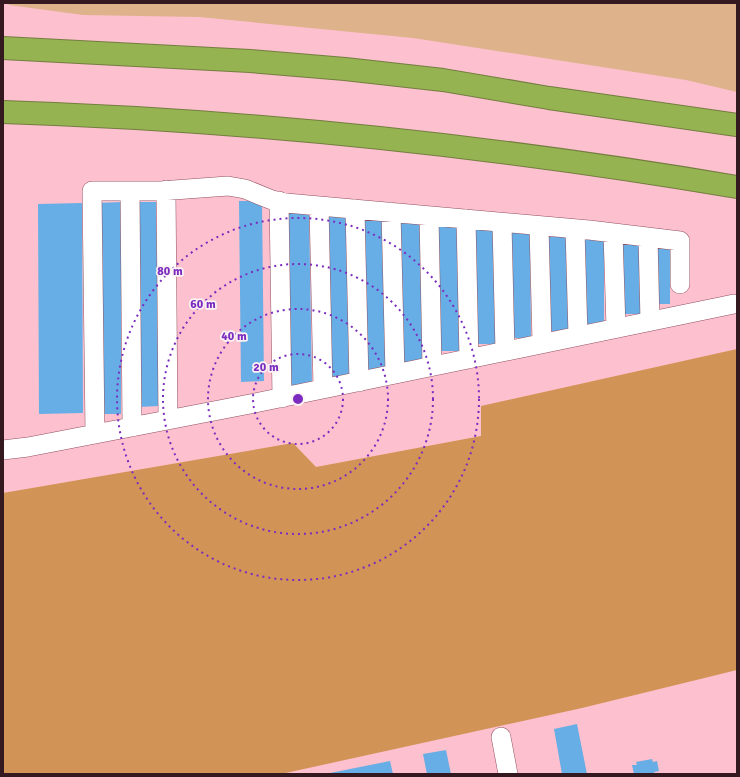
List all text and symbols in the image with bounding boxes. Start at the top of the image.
text: 80 m [157,264,183,279]
text: 60 m [190,297,216,312]
text: 40 m [221,329,247,344]
text: 20 m [253,360,279,375]
centre of rings [291,392,305,406]

